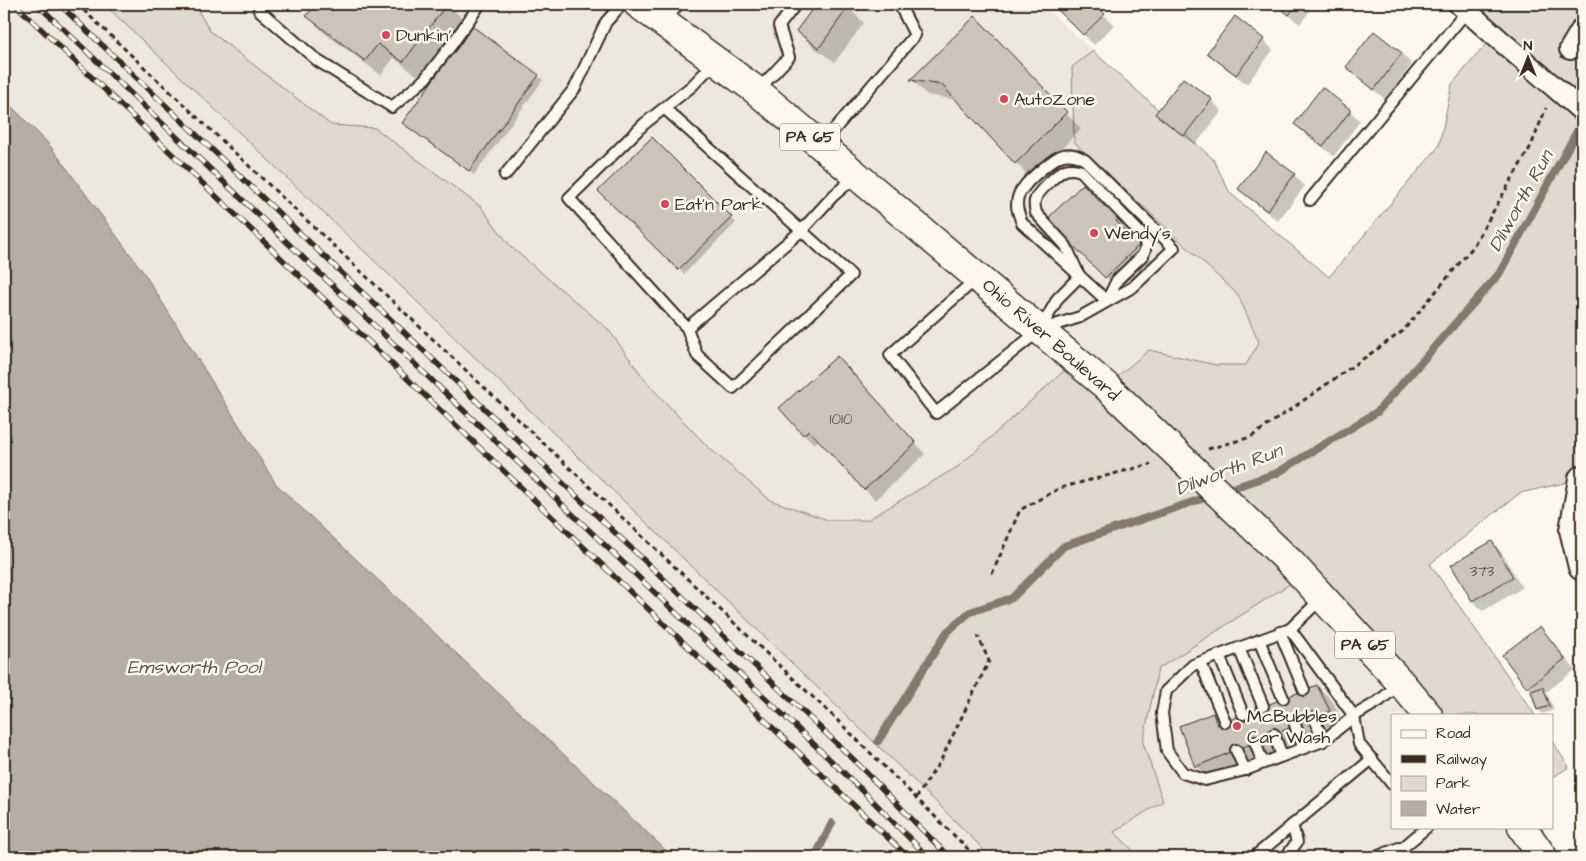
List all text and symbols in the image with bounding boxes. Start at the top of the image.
place label: Dunkin' [396,23,452,48]
marker: Dunkin' [380,29,392,41]
north arrow [1504,32,1554,82]
text: N [1524,36,1533,56]
place label: AutoZone [1014,87,1095,112]
marker: AutoZone [998,93,1010,105]
road number: PA 65 [780,124,840,150]
water label: Dilworth Run [1482,144,1561,257]
place label: Eat'n Park [675,192,763,217]
marker: Eat'n Park [659,198,671,210]
place label: Wendy's [1104,221,1171,247]
marker: Wendy's [1088,227,1100,239]
street label: Ohio River Boulevard [977,273,1125,407]
house number: 1010 [830,409,853,430]
water label: Dilworth Run [1172,437,1288,503]
house number: 373 [1470,561,1495,582]
road number: PA 65 [1335,632,1395,658]
water label: Emsworth Pool [127,654,264,681]
place label: McBubbles Car Wash [1247,704,1337,750]
legend [1391,714,1554,828]
marker: McBubbles Car Wash [1231,720,1243,732]
text: Road [1436,723,1471,744]
text: Railway [1436,749,1487,771]
text: Park [1436,773,1471,794]
text: Water [1436,799,1480,820]

